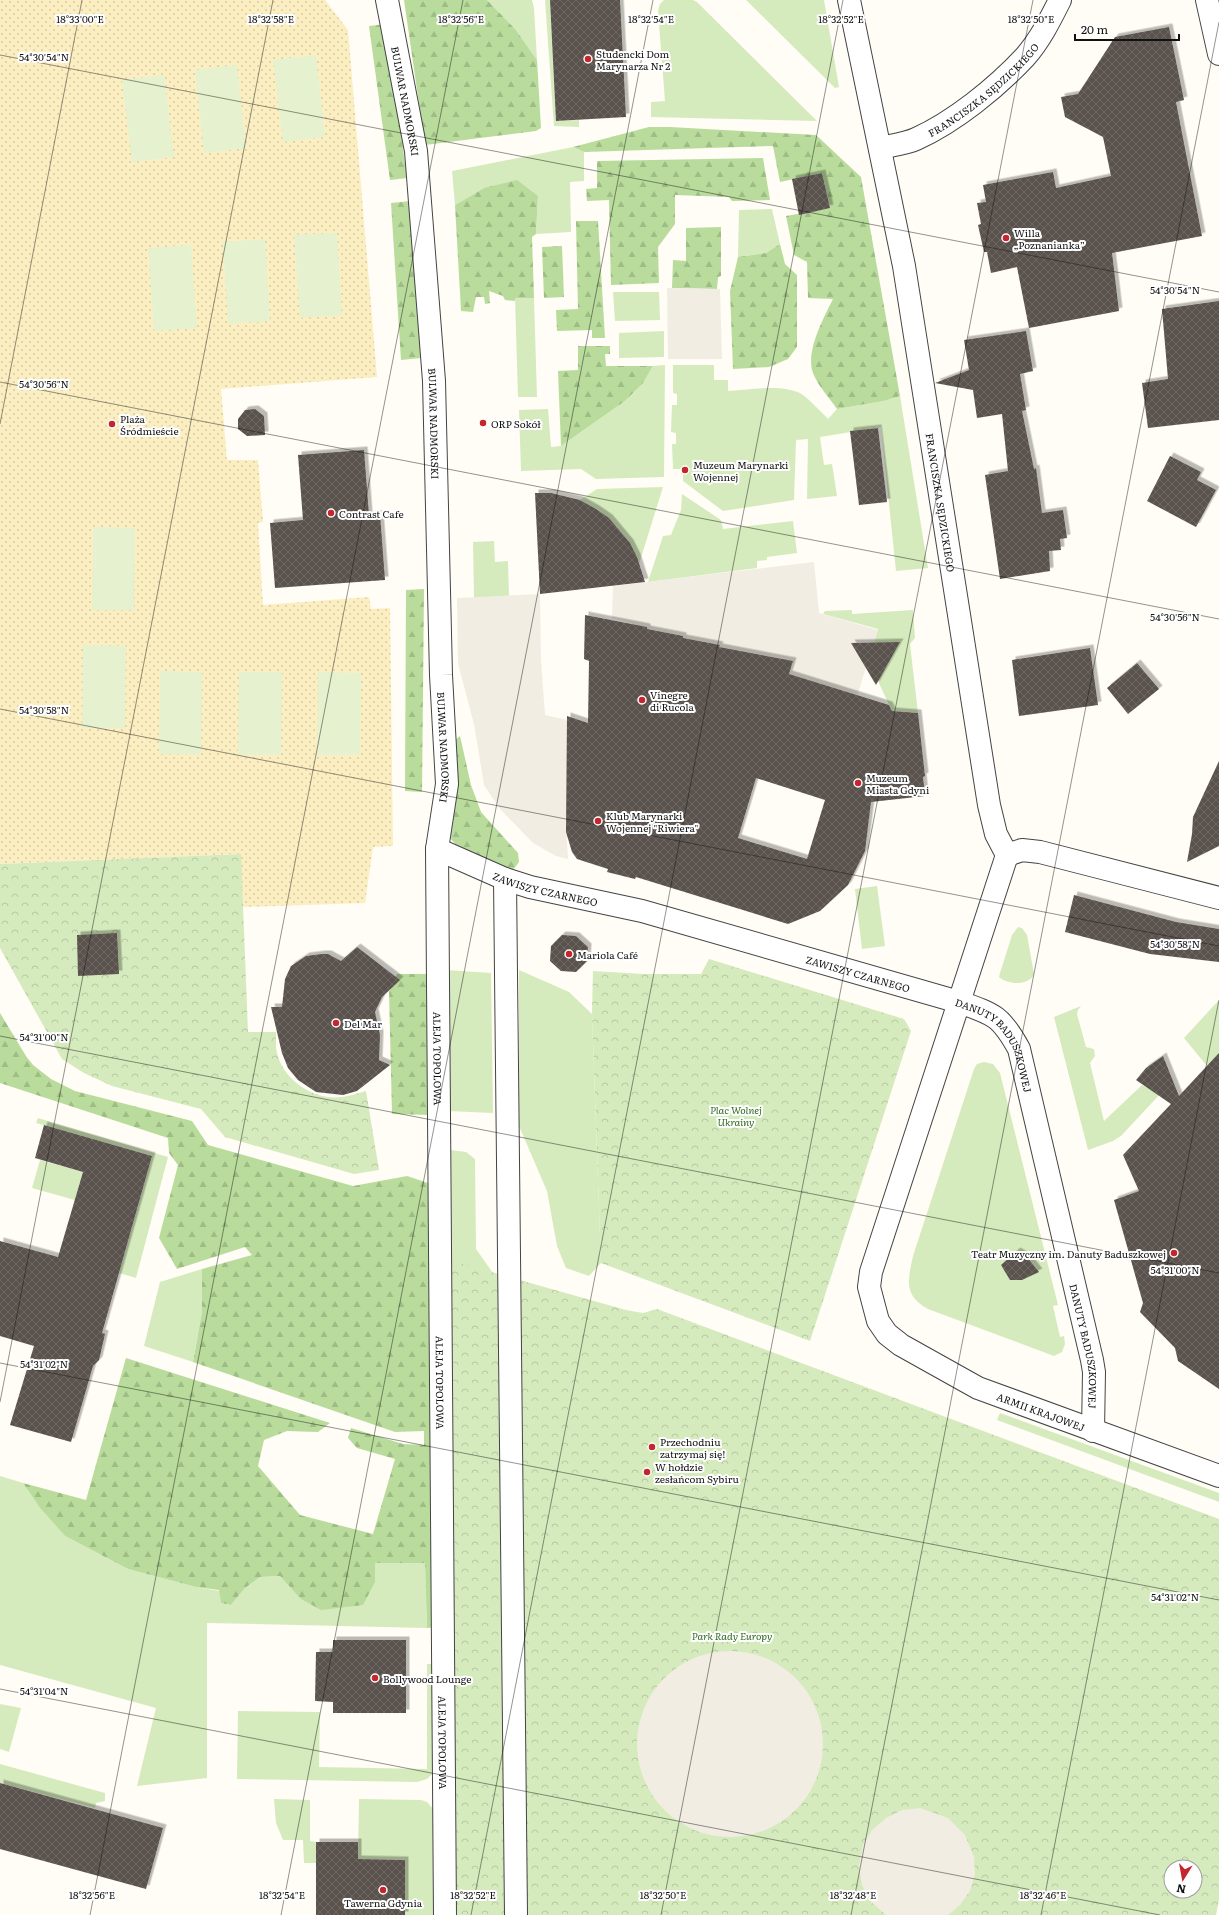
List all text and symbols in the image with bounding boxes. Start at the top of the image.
text: 18°33'00"E [56,11,104,26]
text: 18°32'58"E [248,11,294,26]
text: 18°32'56"E [438,11,484,26]
text: 18°32'54"E [628,11,674,26]
text: 18°32'52"E [818,11,864,26]
text: 18°32'50"E [1008,11,1054,26]
scale bar [1075,16,1179,42]
text: 20 m [1081,20,1108,38]
street label: FRANCISZKA SĘDZICKIEGO [925,39,1042,140]
street label: BULWAR NADMORSKI [389,45,424,157]
place label: Studencki Dom Marynarza Nr 2 [596,46,670,73]
text: 54°30'54"N [19,49,69,64]
marker: Studencki Dom Marynarza Nr 2 [583,54,593,64]
place label: Willa „Poznanianka” [1014,225,1085,252]
marker: Willa „Poznanianka” [1001,233,1011,243]
text: 54°30'54"N [1150,282,1200,297]
street label: BULWAR NADMORSKI [425,367,444,479]
text: 54°30'56"N [19,376,69,391]
place label: Plaża Śródmieście [120,411,179,438]
place label: ORP Sokół [491,416,541,431]
marker: ORP Sokół [478,418,488,428]
marker: Plaża Śródmieście [107,419,117,429]
street label: FRANCISZKA SĘDZICKIEGO [923,432,960,573]
place label: Muzeum Marynarki Wojennej [693,457,789,484]
marker: Muzeum Marynarki Wojennej [680,465,690,475]
place label: Contrast Cafe [339,506,404,521]
marker: Contrast Cafe [326,508,336,518]
text: 54°30'56"N [1150,609,1200,624]
place label: Vinegre di Rucola [650,687,695,714]
street label: BULWAR NADMORSKI [434,691,455,804]
marker: Vinegre di Rucola [637,695,647,705]
text: 54°30'58"N [19,702,69,717]
place label: Muzeum Miasta Gdyni [866,770,930,797]
marker: Muzeum Miasta Gdyni [853,778,863,788]
place label: Klub Marynarki Wojennej "Riwiera" [606,808,698,835]
marker: Klub Marynarki Wojennej "Riwiera" [593,816,603,826]
street label: ZAWISZY CZARNEGO [491,867,600,909]
text: 54°30'58"N [1150,936,1200,951]
place label: Mariola Café [577,947,638,962]
marker: Mariola Café [564,949,574,959]
street label: ZAWISZY CZARNEGO [804,951,912,995]
street label: DANUTY BADUSZKOWEJ [953,994,1037,1094]
street label: ALEJA TOPOLOWA [431,1012,446,1106]
place label: Del Mar [344,1016,382,1031]
marker: Del Mar [331,1018,341,1028]
text: 54°31'00"N [20,1029,69,1044]
park label: Plac Wolnej Ukrainy [710,1102,762,1129]
place label: Teatr Muzyczny im. Danuty Baduszkowej [971,1246,1166,1261]
marker: Teatr Muzyczny im. Danuty Baduszkowej [1169,1248,1179,1258]
text: 54°31'00"N [1151,1262,1200,1277]
street label: DANUTY BADUSZKOWEJ [1067,1282,1102,1409]
street label: ALEJA TOPOLOWA [433,1336,449,1430]
text: 54°31'02"N [20,1356,68,1371]
street label: ARMII KRAJOWEJ [995,1388,1088,1434]
place label: Przechodniu zatrzymaj się! [660,1434,725,1461]
marker: Przechodniu zatrzymaj się! [647,1442,657,1452]
place label: W hołdzie zesłańcom Sybiru [655,1459,739,1486]
marker: W hołdzie zesłańcom Sybiru [642,1467,652,1477]
text: 54°31'02"N [1151,1589,1199,1604]
park label: Park Rady Europy [692,1628,772,1643]
place label: Bollywood Lounge [383,1671,471,1686]
marker: Bollywood Lounge [370,1673,380,1683]
text: 54°31'04"N [20,1683,68,1698]
street label: ALEJA TOPOLOWA [436,1696,452,1790]
north arrow [1163,1859,1203,1899]
text: N [1175,1881,1187,1899]
marker: Tawerna Gdynia [378,1885,388,1895]
text: 18°32'56"E [69,1887,115,1902]
text: 18°32'54"E [259,1887,305,1902]
text: 18°32'52"E [450,1887,496,1902]
text: 18°32'50"E [640,1887,686,1902]
text: 18°32'48"E [830,1887,876,1902]
text: 18°32'46"E [1020,1887,1066,1902]
place label: Tawerna Gdynia [344,1895,423,1910]

